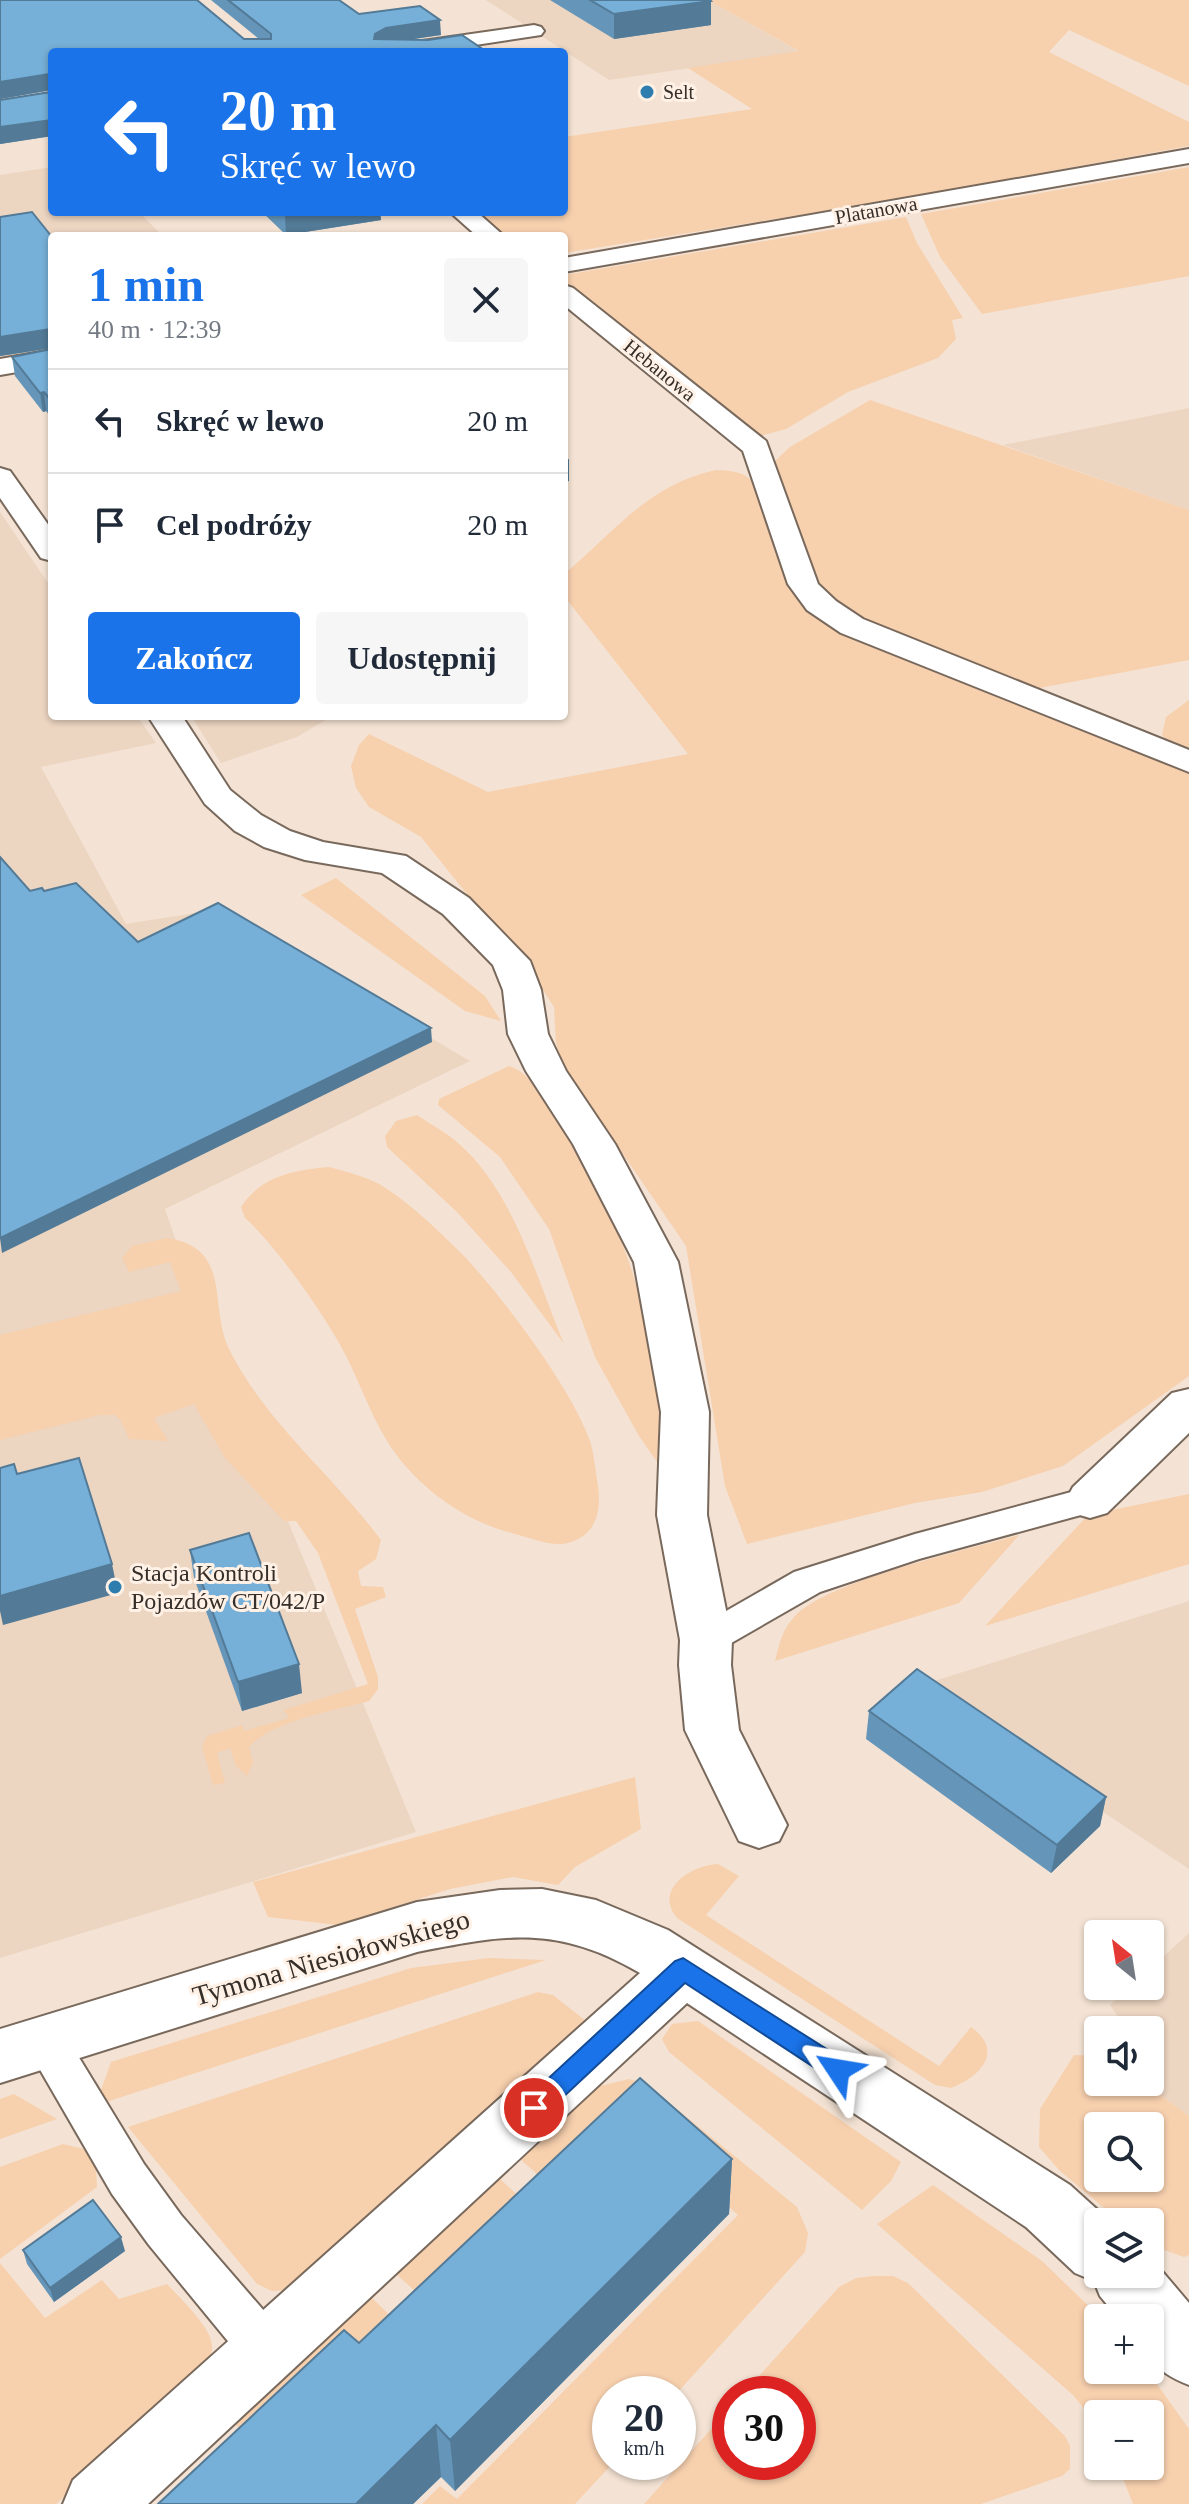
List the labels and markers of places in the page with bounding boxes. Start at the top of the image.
place label: Selt [663,81,695,103]
marker: Selt [638,83,656,101]
place label: Stacja Kontroli Pojazdów CT/042/P [131,1560,325,1614]
marker: Stacja Kontroli Pojazdów CT/042/P [106,1578,124,1596]
pin [500,2074,568,2142]

